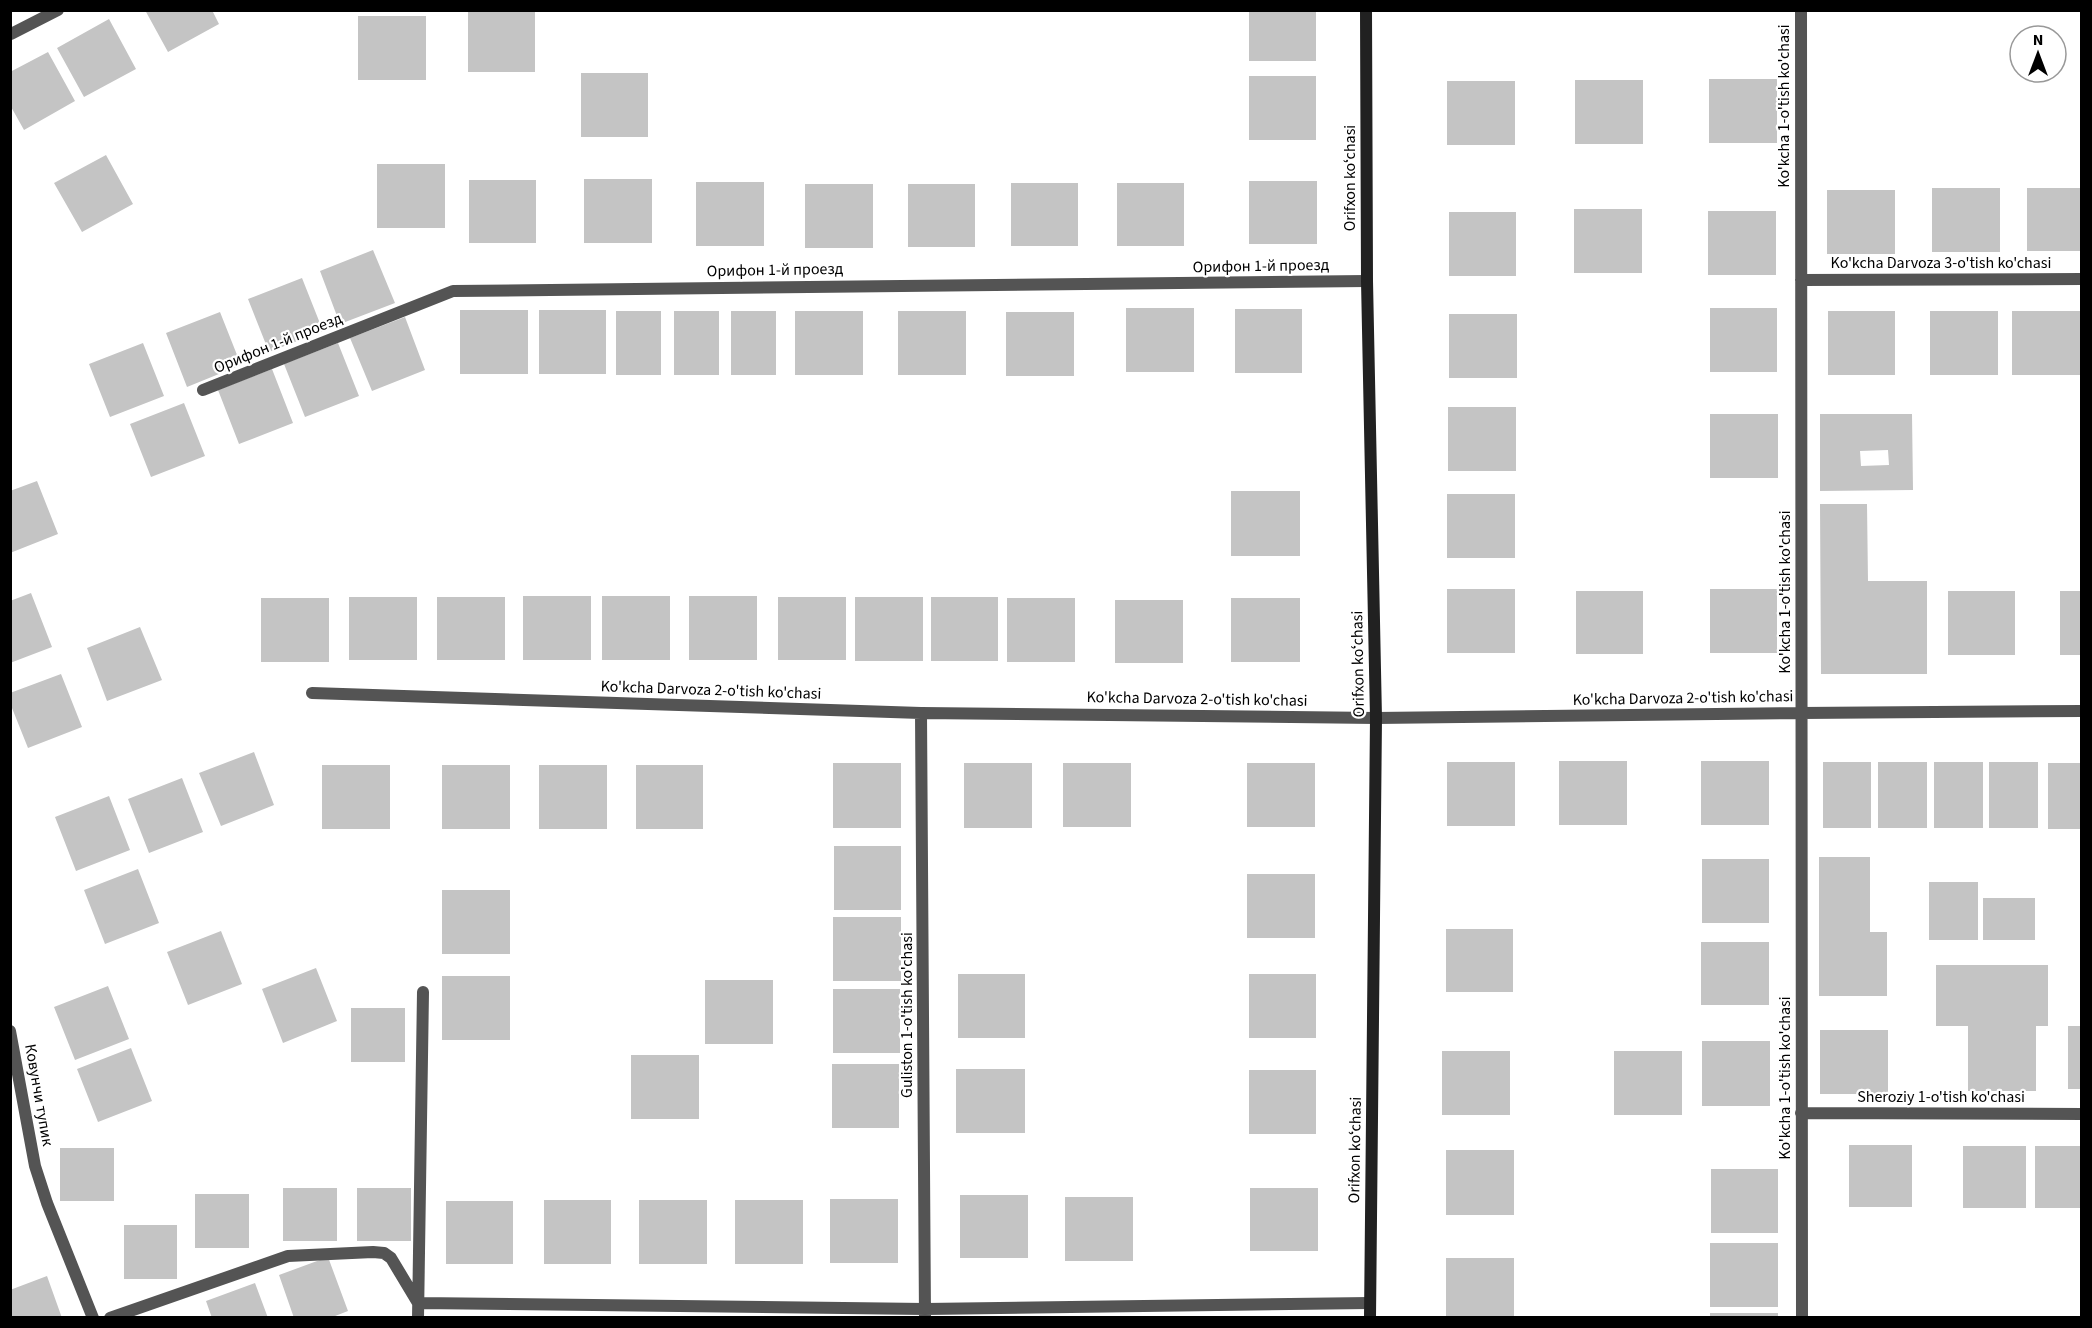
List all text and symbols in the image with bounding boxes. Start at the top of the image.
street label: Ko'kcha 1-o'tish ko'chasi [1773,24,1795,188]
north arrow [2008,24,2068,84]
text: N [2033,29,2043,51]
street label: Orifxon koʻchasi [1339,125,1361,231]
street label: Ko'kcha Darvoza 3-o'tish ko'chasi [1831,252,2051,274]
street label: Орифон 1-й проезд [1193,254,1330,278]
street label: Орифон 1-й проезд [707,258,844,282]
street label: Орифон 1-й проезд [211,307,346,379]
street label: Ko'kcha 1-o'tish ko'chasi [1774,510,1796,674]
street label: Orifxon koʻchasi [1346,611,1370,717]
street label: Ko'kcha Darvoza 2-o'tish ko'chasi [600,675,822,705]
street label: Ko'kcha Darvoza 2-o'tish ko'chasi [1572,685,1794,711]
street label: Ko'kcha Darvoza 2-o'tish ko'chasi [1086,686,1308,712]
street label: Guliston 1-o'tish ko'chasi [896,932,918,1098]
street label: Ko'kcha 1-o'tish ko'chasi [1774,996,1796,1160]
street label: Ковунчи тупик [19,1042,59,1148]
street label: Sheroziy 1-o'tish ko'chasi [1857,1086,2025,1108]
street label: Orifxon koʻchasi [1343,1097,1367,1203]

